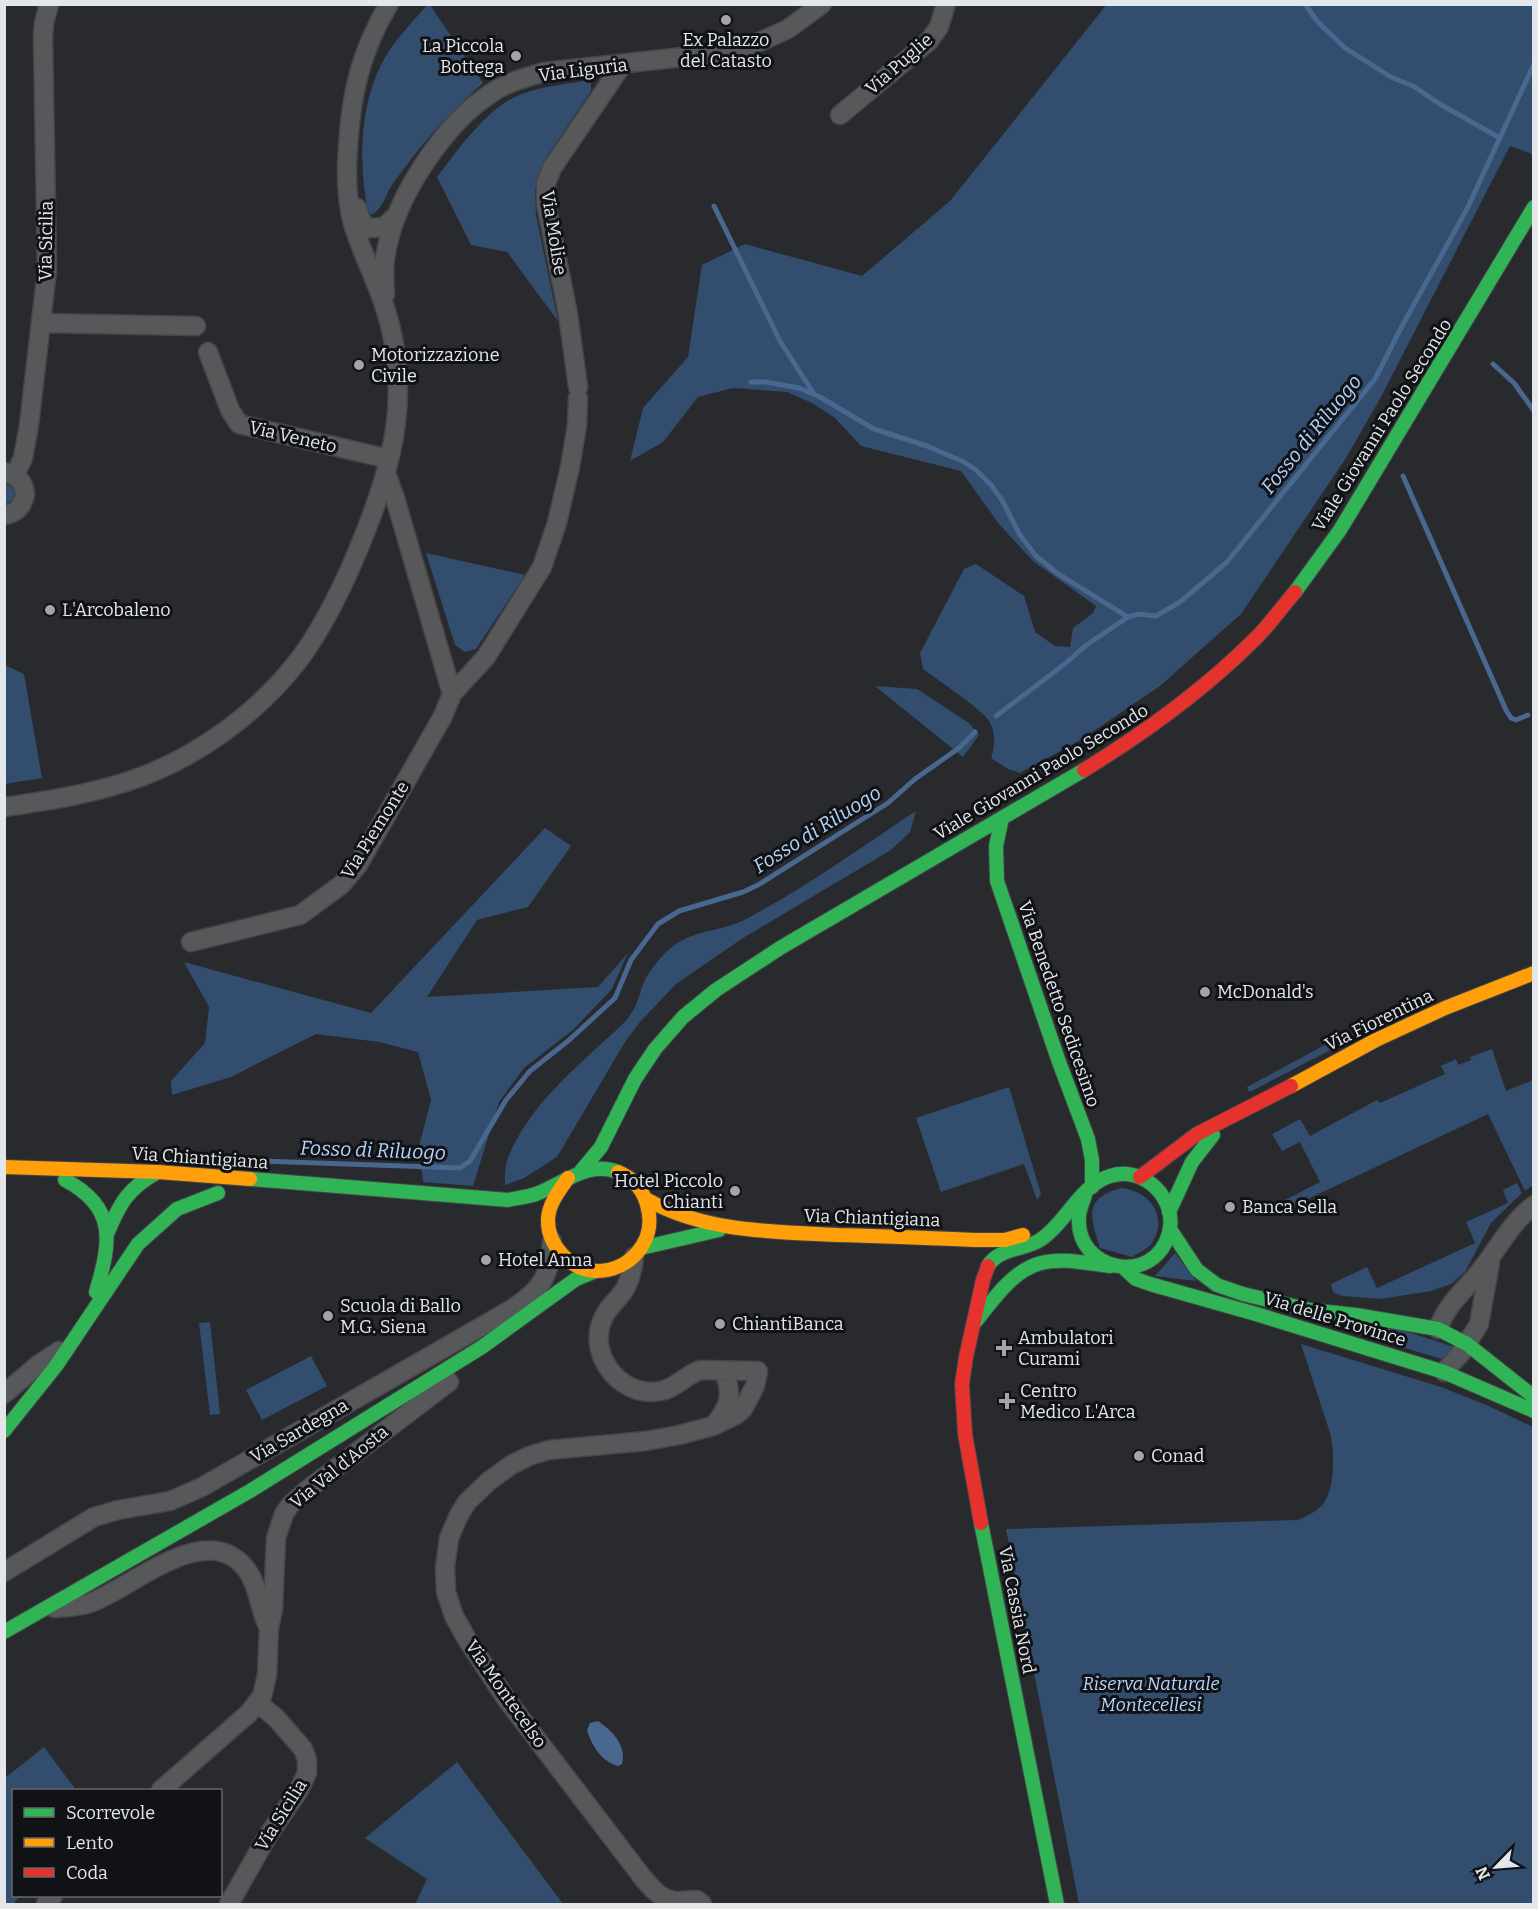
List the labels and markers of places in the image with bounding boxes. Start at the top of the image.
marker: Ex Palazzo del Catasto [719,13,733,27]
place label: Ex Palazzo del Catasto [680,29,772,72]
place label: La Piccola Bottega [422,35,504,78]
marker: La Piccola Bottega [509,49,523,63]
place label: Motorizzazione Civile [371,344,500,387]
marker: Motorizzazione Civile [352,358,366,372]
place label: L'Arcobaleno [62,599,171,621]
marker: L'Arcobaleno [43,603,57,617]
place label: McDonald's [1217,981,1314,1003]
marker: McDonald's [1198,985,1212,999]
place label: Hotel Piccolo Chianti [614,1170,723,1213]
marker: Hotel Piccolo Chianti [728,1184,742,1198]
place label: Banca Sella [1242,1196,1337,1218]
marker: Banca Sella [1223,1200,1237,1214]
place label: Hotel Anna [498,1249,592,1271]
marker: Hotel Anna [479,1253,493,1267]
place label: Scuola di Ballo M.G. Siena [340,1295,461,1338]
marker: Scuola di Ballo M.G. Siena [321,1309,335,1323]
place label: ChiantiBanca [732,1313,844,1335]
marker: ChiantiBanca [713,1317,727,1331]
place label: Ambulatori Curami [1018,1327,1114,1370]
marker: Ambulatori Curami [995,1339,1013,1357]
place label: Centro Medico L'Arca [1020,1380,1136,1423]
marker: Centro Medico L'Arca [998,1392,1016,1410]
place label: Conad [1151,1445,1205,1467]
marker: Conad [1132,1449,1146,1463]

